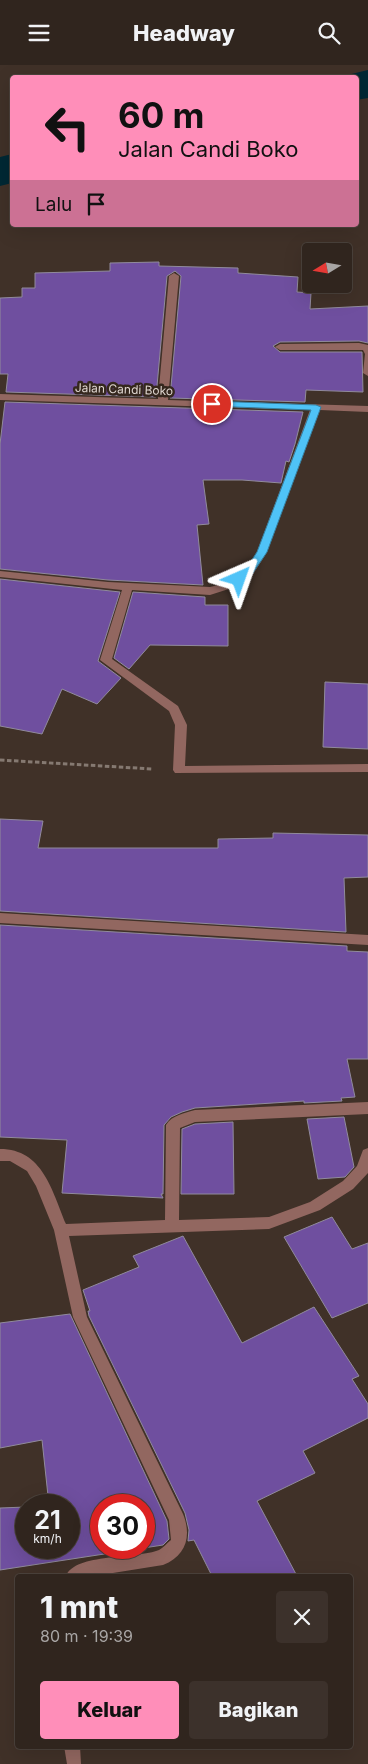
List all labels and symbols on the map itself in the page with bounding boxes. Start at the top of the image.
north arrow [302,243,352,293]
street label: Jalan Candi Boko [75,380,173,398]
pin [191,383,233,425]
position arrow [212,552,264,604]
speed limit sign: 30 [90,1494,155,1559]

